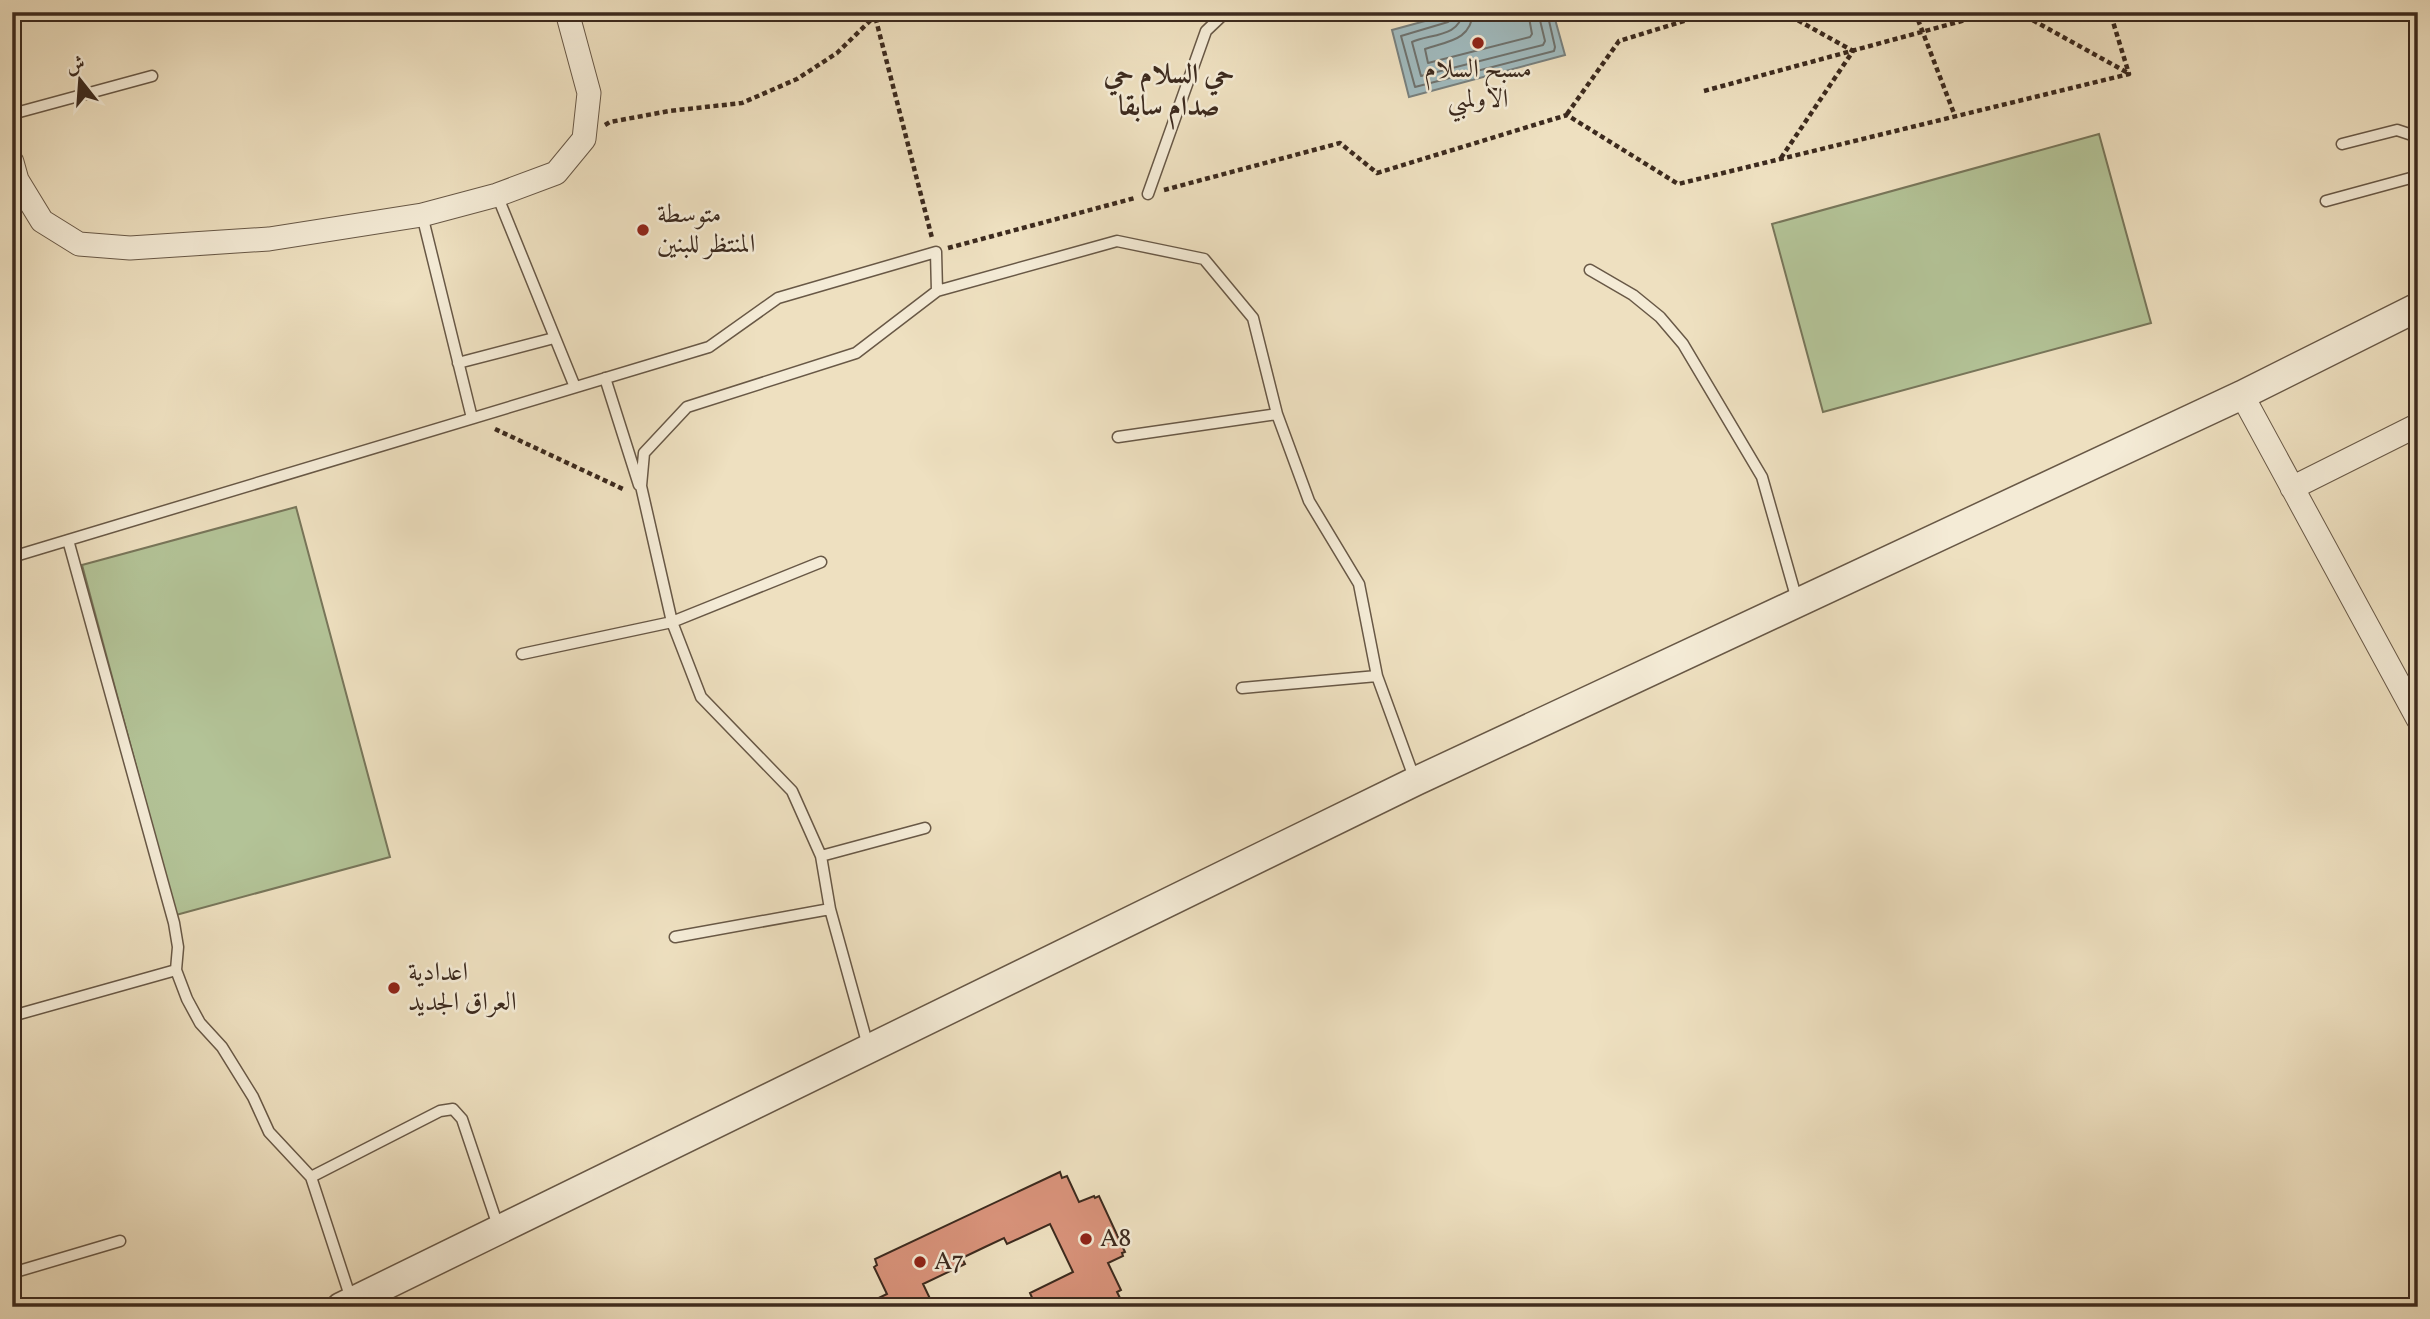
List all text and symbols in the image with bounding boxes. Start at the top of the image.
marker: مسبح السلام الاولمبي [1470,35,1486,51]
north arrow [46,46,116,116]
text: ش [63,50,88,81]
place label: مسبح السلام الاولمبي [1424,52,1532,122]
district label: حي السلام حي صدام سابقا [1102,56,1235,130]
place label: متوسطة المنتظر للبنين [657,197,755,263]
marker: متوسطة المنتظر للبنين [635,222,651,238]
place label: اعدادية العراق الجديد [408,955,517,1021]
marker: اعدادية العراق الجديد [386,980,402,996]
place label: A8 [1100,1221,1132,1257]
marker: A8 [1078,1231,1094,1247]
place label: A7 [934,1244,964,1280]
marker: A7 [912,1254,928,1270]

